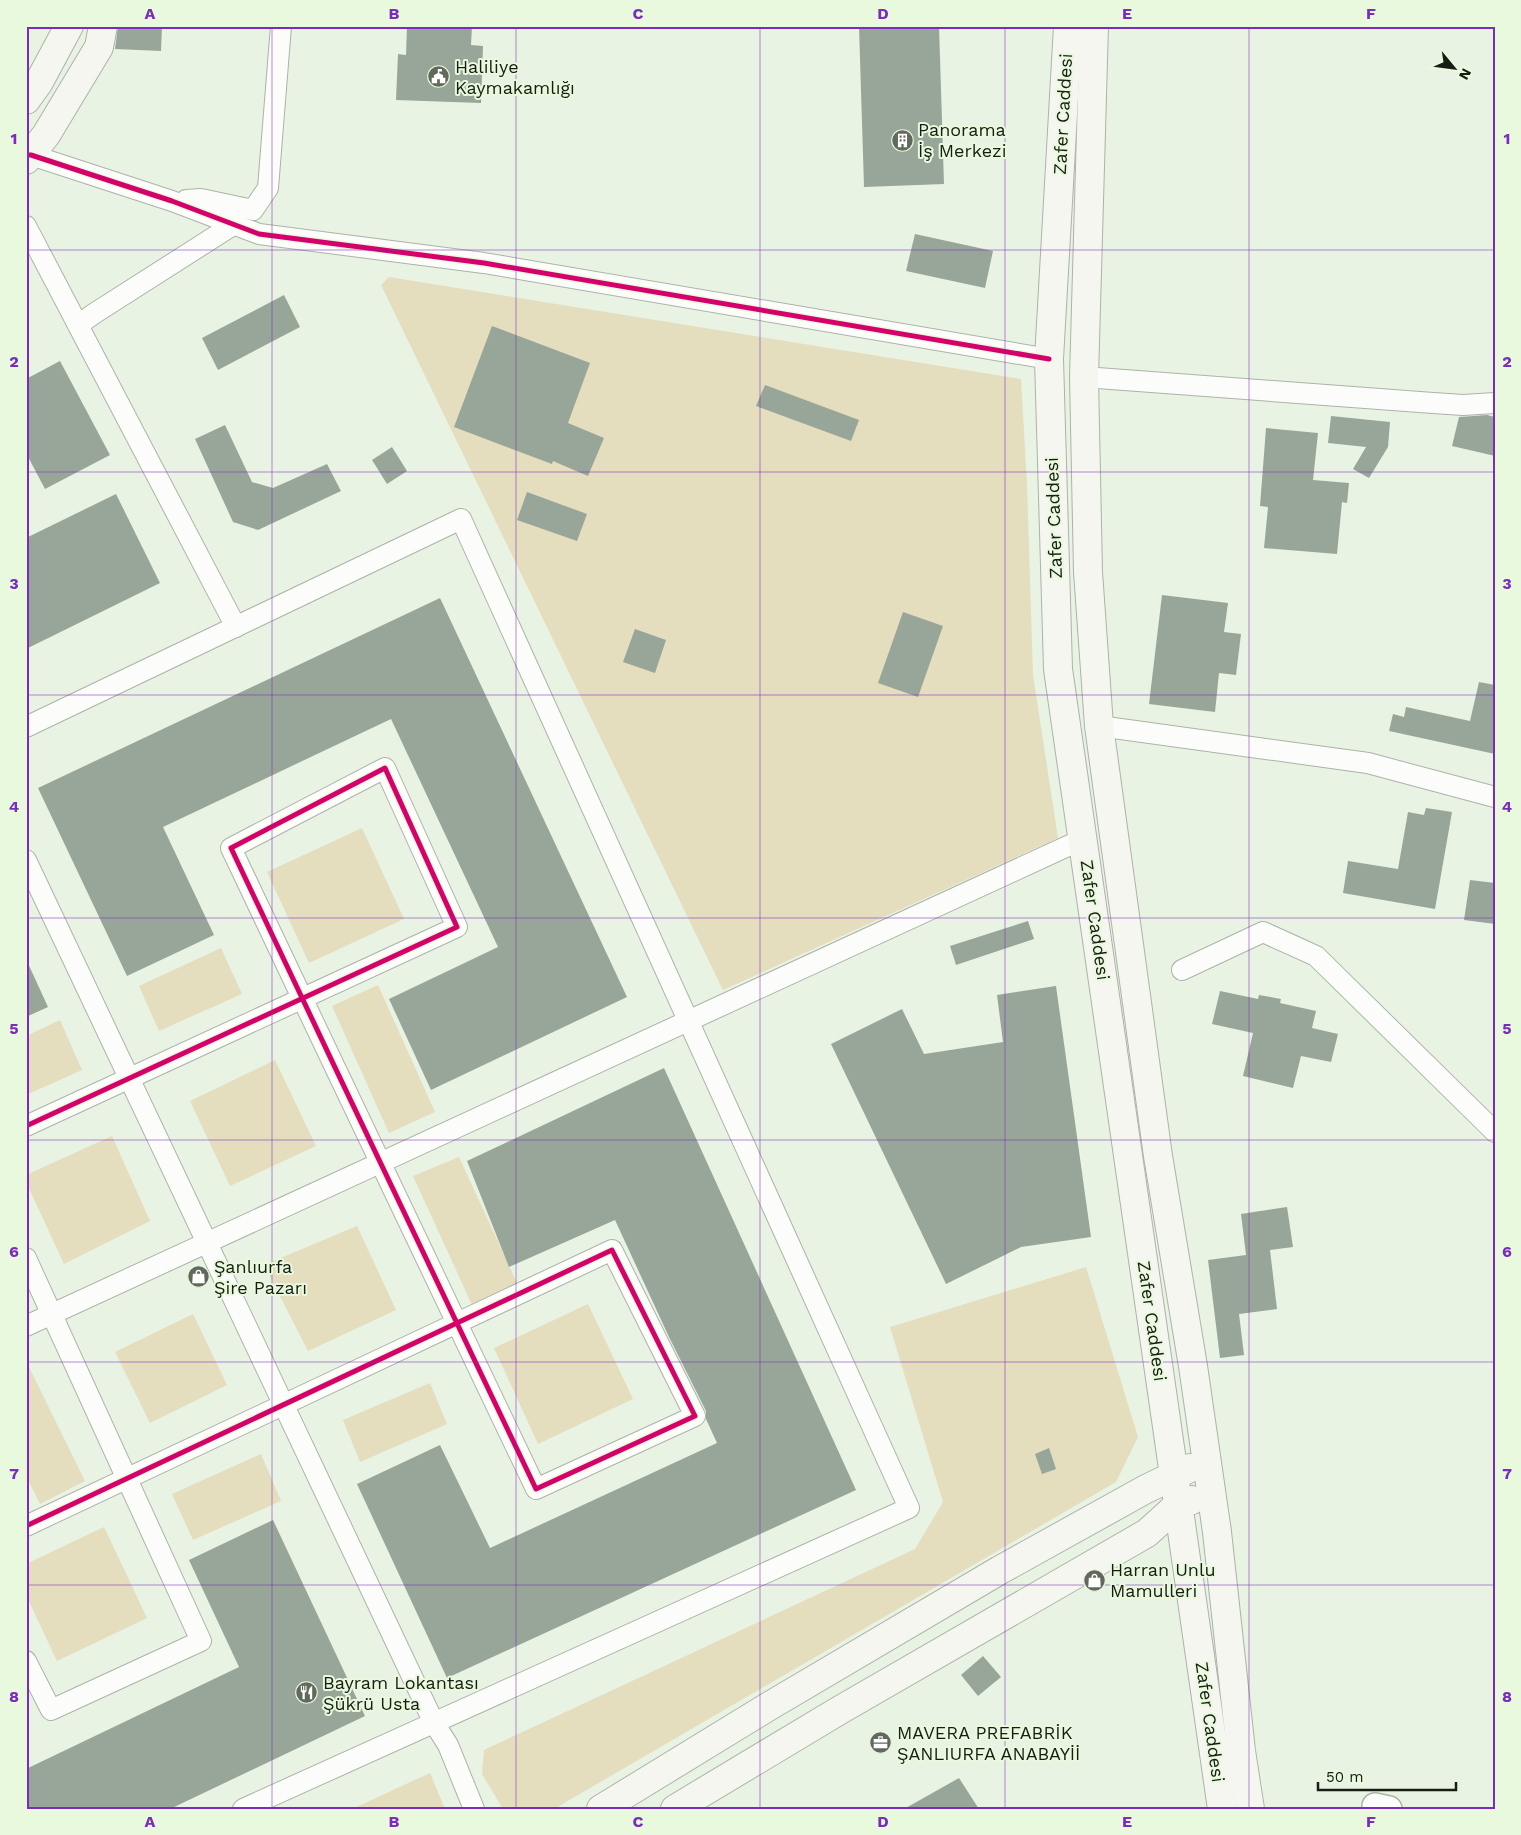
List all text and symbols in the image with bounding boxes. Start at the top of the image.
text: A [145,4,156,23]
text: B [389,4,400,23]
text: C [633,4,644,23]
text: D [877,4,889,23]
text: E [1122,4,1132,23]
text: F [1366,4,1376,23]
north arrow [1428,42,1478,92]
street label: Zafer Caddesi [1049,53,1076,175]
place label: Haliliye Kaymakamlığı [455,56,575,98]
public building icon: Haliliye Kaymakamlığı [427,65,451,89]
text: N [1456,66,1475,83]
place label: Panorama İş Merkezi [918,119,1006,161]
building icon: Panorama İş Merkezi [890,128,914,152]
text: 1 [11,129,17,148]
text: 1 [1504,129,1510,148]
text: 2 [9,352,19,371]
text: 2 [1502,352,1512,371]
street label: Zafer Caddesi [1041,457,1066,579]
text: 3 [9,574,19,593]
text: 3 [1502,574,1512,593]
text: 4 [9,797,19,816]
text: 4 [1502,797,1512,816]
street label: Zafer Caddesi [1077,858,1114,982]
text: 5 [9,1019,19,1038]
text: 5 [1502,1019,1512,1038]
text: 6 [9,1242,19,1261]
text: 6 [1502,1242,1512,1261]
place label: Şanlıurfa Şire Pazarı [214,1256,307,1298]
street label: Zafer Caddesi [1134,1259,1171,1383]
shop icon: Şanlıurfa Şire Pazarı [186,1265,210,1289]
text: 7 [9,1464,19,1483]
text: 7 [1502,1464,1512,1483]
place label: Harran Unlu Mamulleri [1110,1559,1216,1601]
shop icon: Harran Unlu Mamulleri [1082,1568,1106,1592]
street label: Zafer Caddesi [1192,1660,1229,1784]
place label: Bayram Lokantası Şükrü Usta [323,1672,479,1714]
restaurant icon: Bayram Lokantası Şükrü Usta [295,1681,319,1705]
text: 8 [9,1687,19,1706]
text: 8 [1502,1687,1512,1706]
place label: MAVERA PREFABRİK ŞANLIURFA ANABAYİİ [897,1722,1080,1764]
office icon: MAVERA PREFABRİK ŞANLIURFA ANABAYİİ [869,1731,893,1755]
scale bar [1318,1760,1456,1792]
text: 50 m [1326,1768,1363,1786]
text: A [145,1812,156,1831]
text: B [389,1812,400,1831]
text: C [633,1812,644,1831]
text: D [877,1812,889,1831]
text: E [1122,1812,1132,1831]
text: F [1366,1812,1376,1831]

